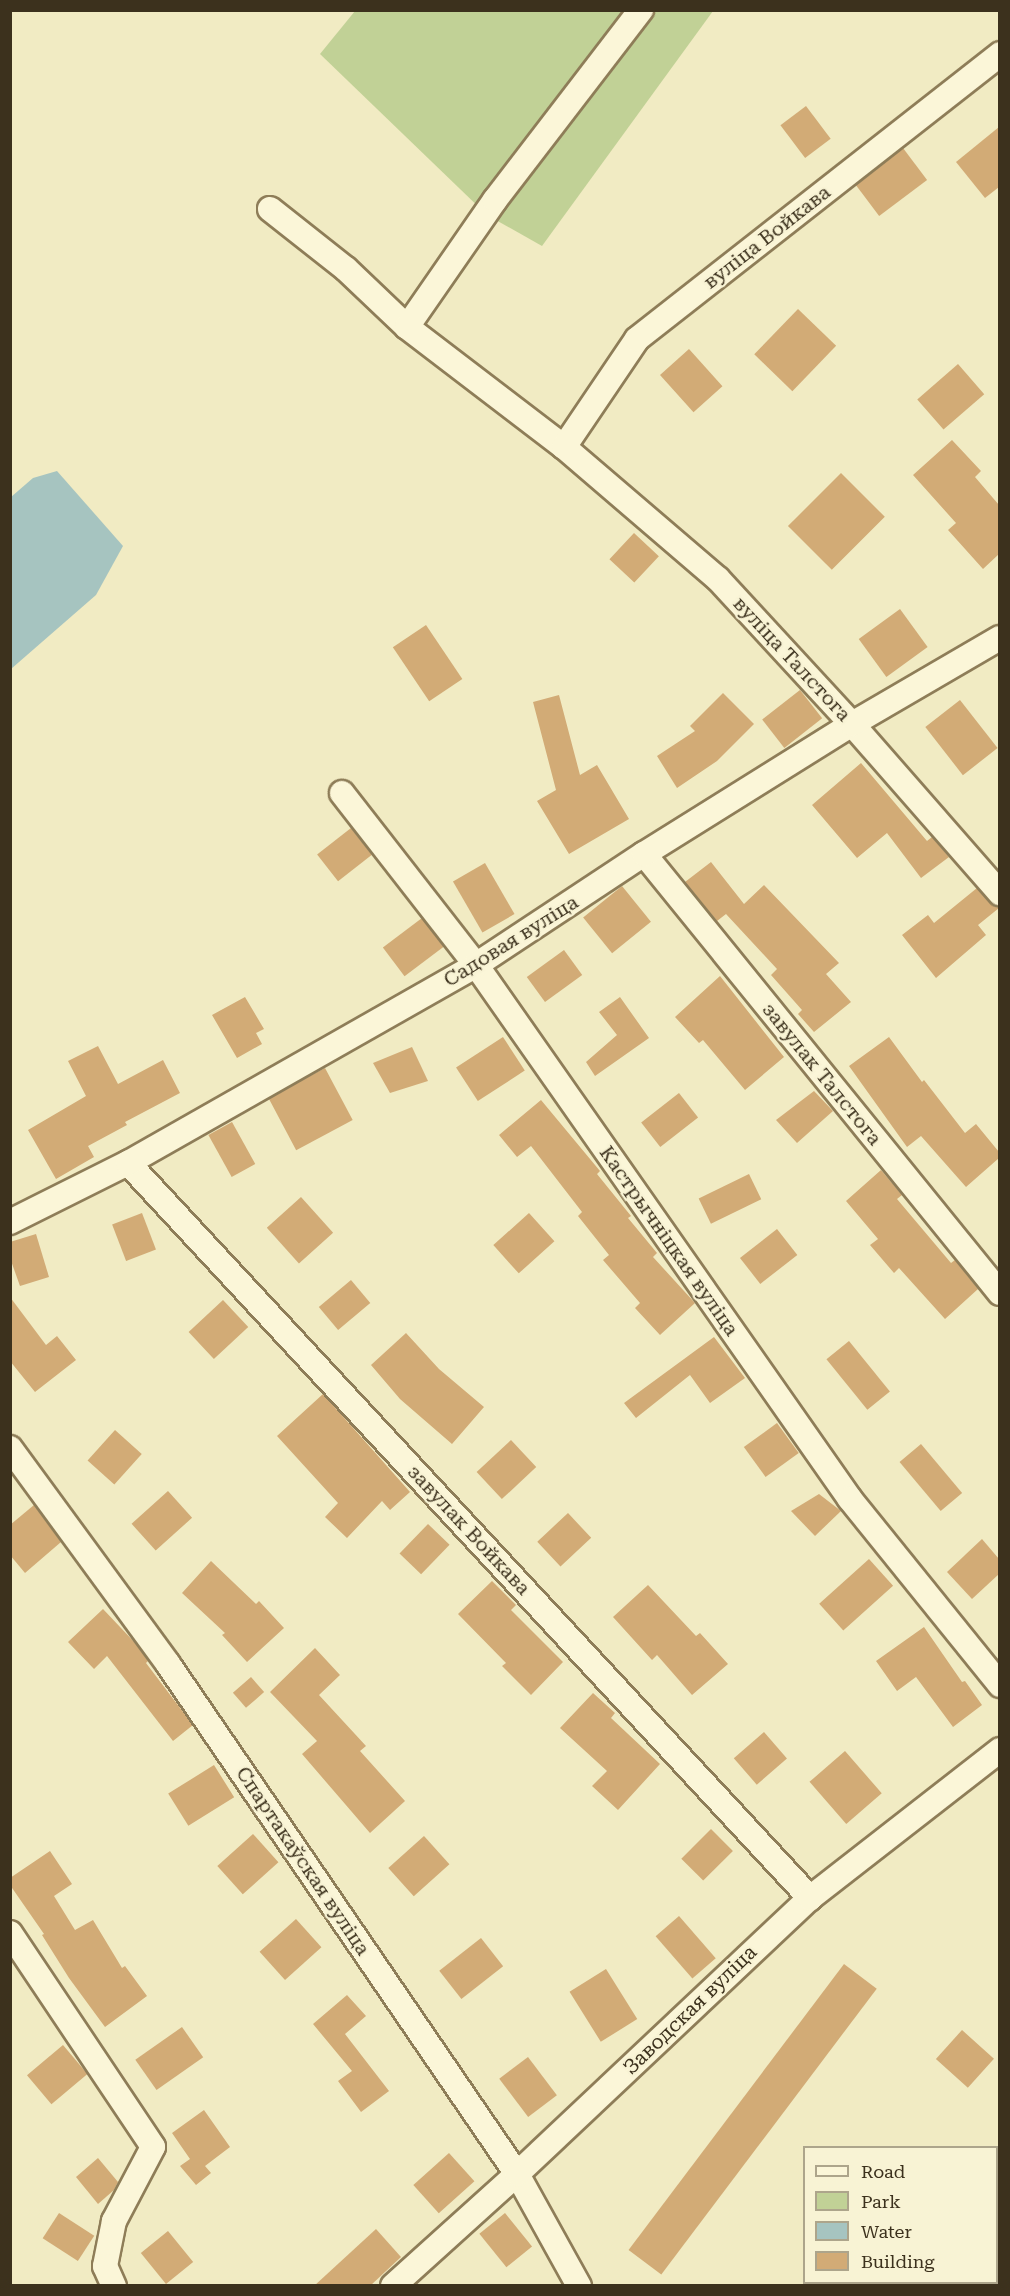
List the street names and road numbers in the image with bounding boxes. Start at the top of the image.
street label: вуліца Войкава [699,180,835,294]
street label: вуліца Талстога [728,592,856,726]
street label: Садовая вуліца [439,890,583,992]
street label: завулак Талстога [757,998,887,1150]
street label: Кастрычніцкая вуліца [594,1141,744,1341]
street label: завулак Войкава [403,1460,535,1600]
street label: Спартакаўская вуліца [231,1762,375,1960]
street label: Заводская вуліца [618,1940,762,2080]

